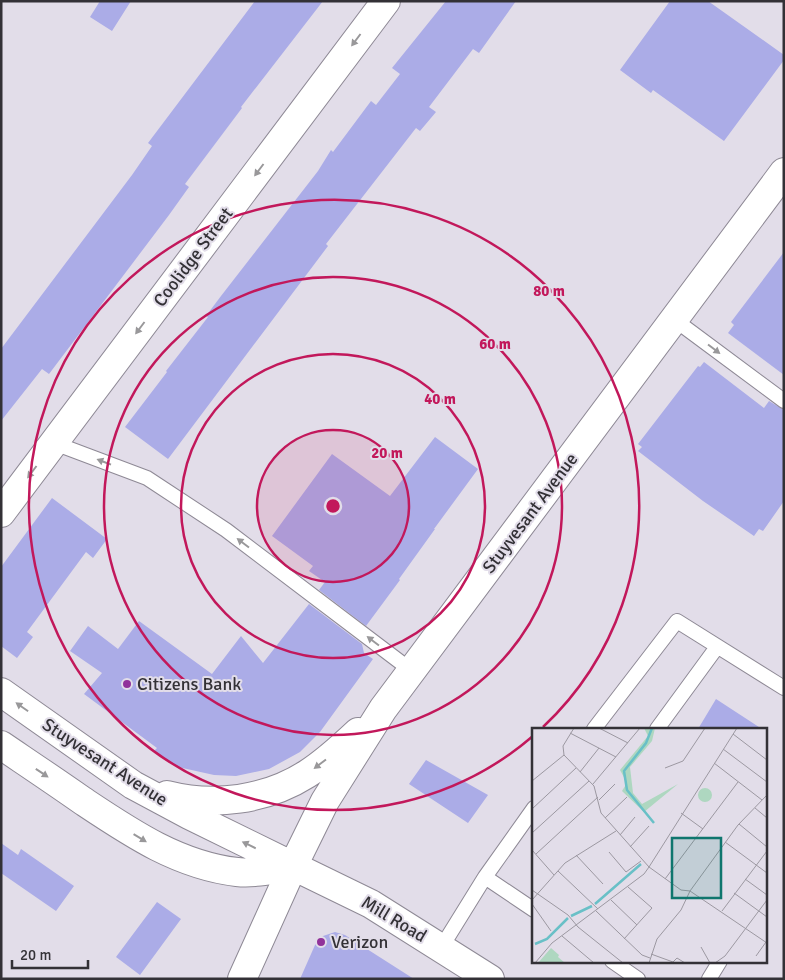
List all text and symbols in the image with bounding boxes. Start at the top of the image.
one-way arrow [351,33,362,46]
one-way arrow [254,163,264,177]
street label: Coolidge Street [149,203,237,311]
text: 80 m [533,282,565,300]
one-way arrow [135,321,145,335]
text: 60 m [479,335,511,353]
one-way arrow [707,344,721,354]
text: 40 m [424,390,456,408]
text: 20 m [371,444,403,462]
street label: Stuyvesant Avenue [478,449,582,577]
one-way arrow [96,458,111,466]
one-way arrow [27,465,37,479]
centre of rings [324,497,342,515]
one-way arrow [236,538,250,548]
one-way arrow [366,636,380,646]
place label: Citizens Bank [137,673,241,695]
marker: Citizens Bank [121,678,133,690]
one-way arrow [15,702,29,712]
street label: Stuyvesant Avenue [38,713,172,811]
inset map [532,728,768,962]
one-way arrow [314,759,327,770]
one-way arrow [35,768,48,777]
one-way arrow [134,833,147,842]
one-way arrow [242,840,256,848]
street label: Mill Road [357,891,431,947]
place label: Verizon [331,931,388,953]
marker: Verizon [315,936,327,948]
scale bar [12,938,89,970]
text: 20 m [20,946,51,964]

